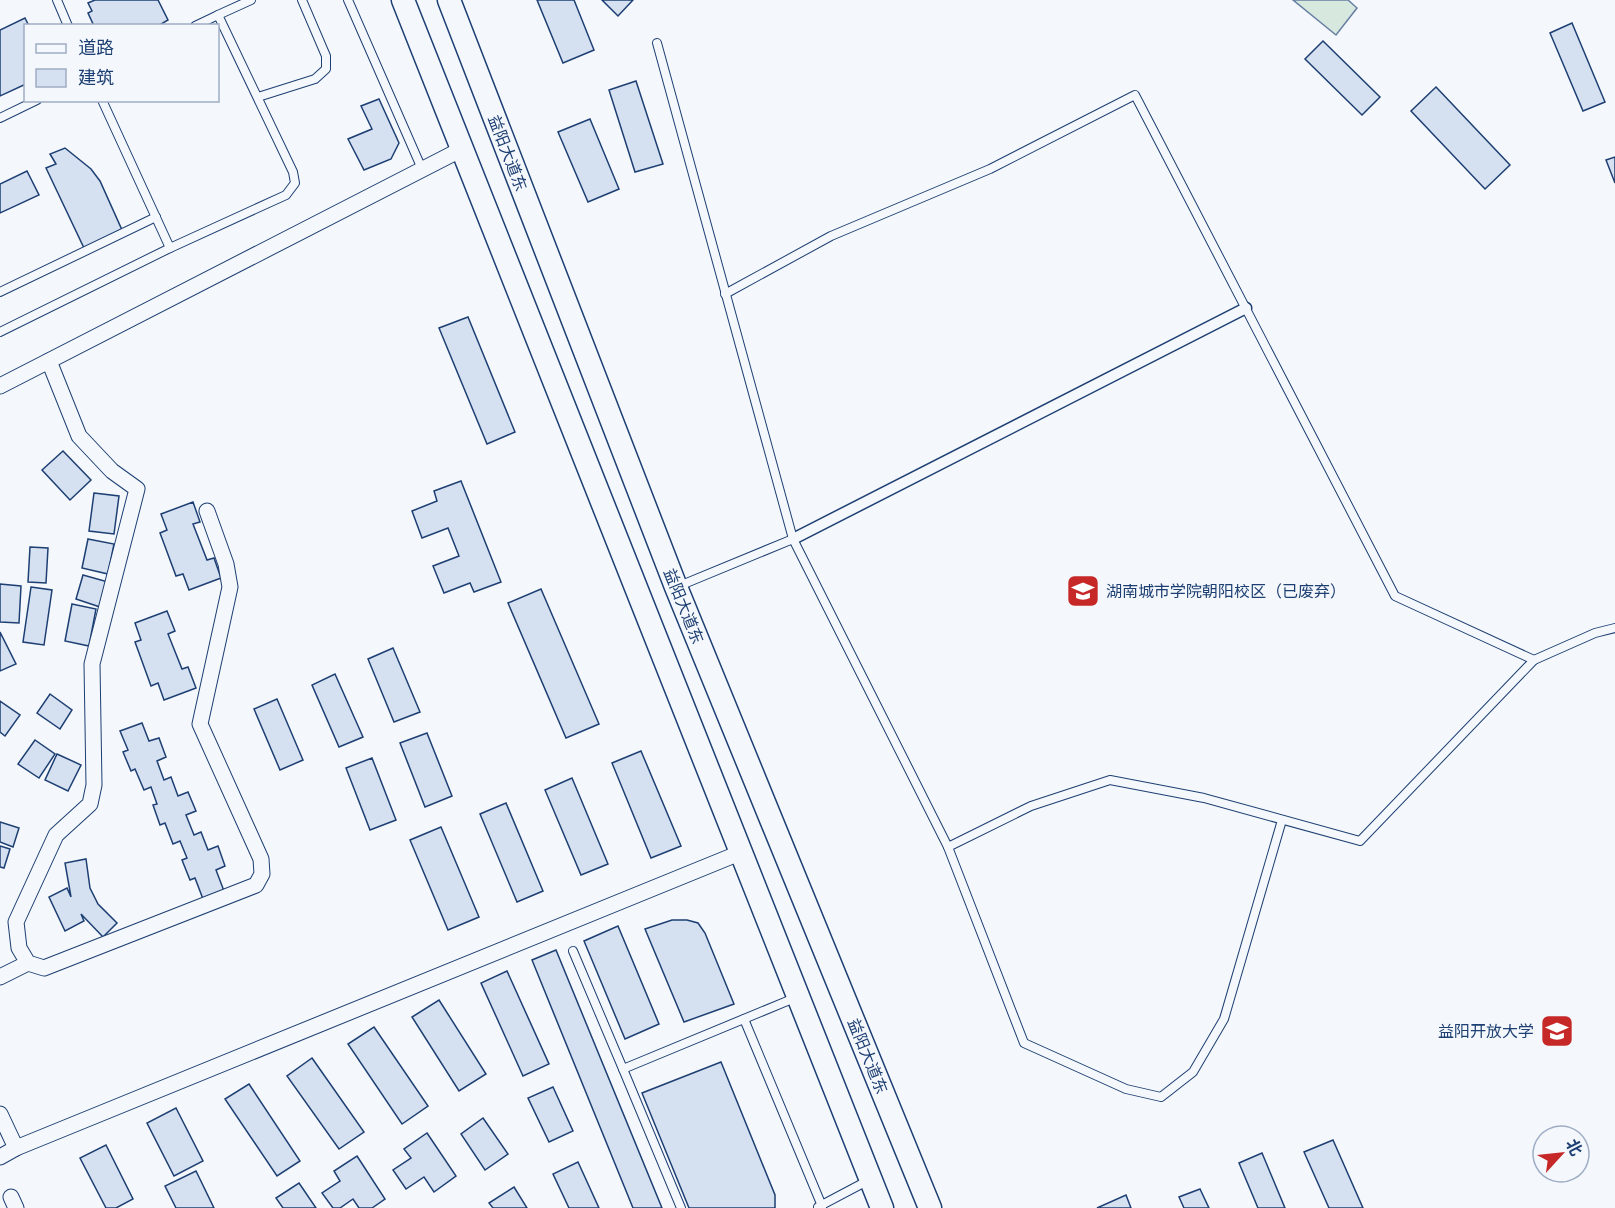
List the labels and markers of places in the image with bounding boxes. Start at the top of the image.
school or university icon: 湖南城市学院朝阳校区（已废弃） [1065,573,1101,609]
place label: 湖南城市学院朝阳校区（已废弃） [1106,581,1346,601]
school or university icon: 益阳开放大学 [1539,1013,1575,1049]
place label: 益阳开放大学 [1438,1021,1534,1041]

